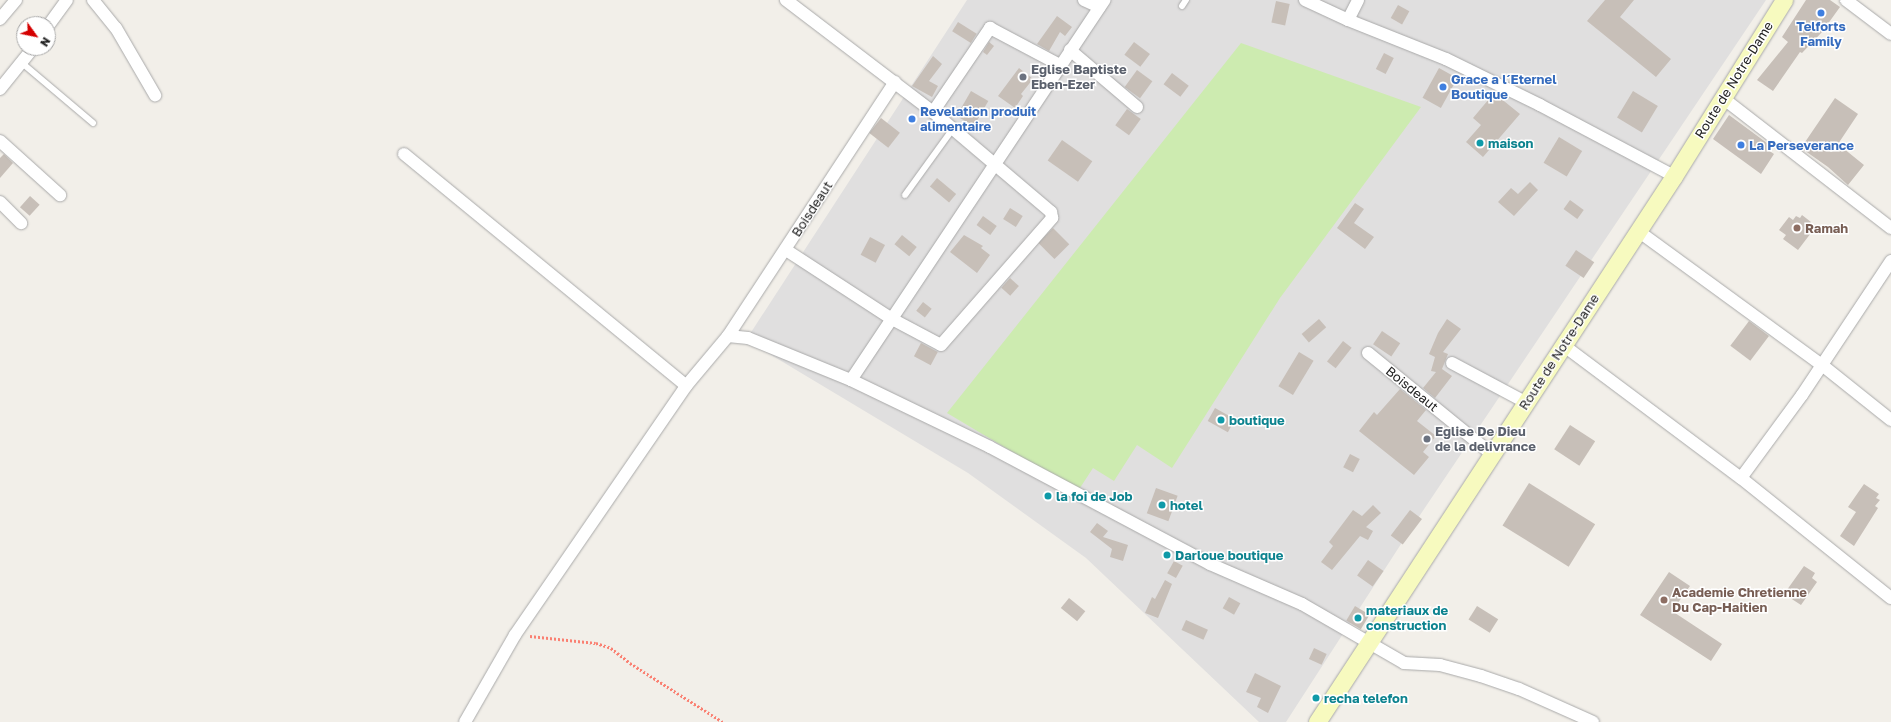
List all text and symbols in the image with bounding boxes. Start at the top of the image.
marker: Telforts Family [1816,8,1826,18]
north arrow [16,16,56,56]
street label: Route de Notre-Dame [1692,19,1776,141]
place label: Telforts Family [1796,19,1846,50]
text: N [38,35,53,49]
place label: Eglise Baptiste Eben-Ezer [1031,62,1127,93]
marker: Eglise Baptiste Eben-Ezer [1018,72,1028,82]
place label: Grace a l´Eternel Boutique [1451,72,1556,103]
marker: Grace a l´Eternel Boutique [1438,82,1448,92]
place label: Revelation produit alimentaire [920,104,1036,135]
marker: Revelation produit alimentaire [907,114,917,124]
place label: maison [1488,135,1533,151]
place label: La Perseverance [1749,137,1854,153]
marker: maison [1475,138,1485,148]
marker: La Perseverance [1736,140,1746,150]
street label: Boisdeaut [788,178,836,240]
place label: Ramah [1805,220,1848,236]
marker: Ramah [1792,223,1802,233]
street label: Route de Notre-Dame [1516,291,1602,413]
street label: Boisdeaut [1383,363,1441,415]
place label: boutique [1229,412,1285,428]
marker: boutique [1216,415,1226,425]
place label: Eglise De Dieu de la delivrance [1435,424,1536,455]
marker: Eglise De Dieu de la delivrance [1422,434,1432,444]
place label: la foi de Job [1056,488,1133,504]
marker: la foi de Job [1043,491,1053,501]
place label: hotel [1170,497,1203,513]
marker: hotel [1157,500,1167,510]
place label: Darloue boutique [1175,547,1283,563]
marker: Darloue boutique [1162,550,1172,560]
place label: Academie Chretienne Du Cap-Haitien [1672,585,1807,616]
marker: Academie Chretienne Du Cap-Haitien [1659,595,1669,605]
place label: materiaux de construction [1366,603,1448,634]
marker: materiaux de construction [1353,613,1363,623]
place label: recha telefon [1324,690,1408,706]
marker: recha telefon [1311,693,1321,703]

